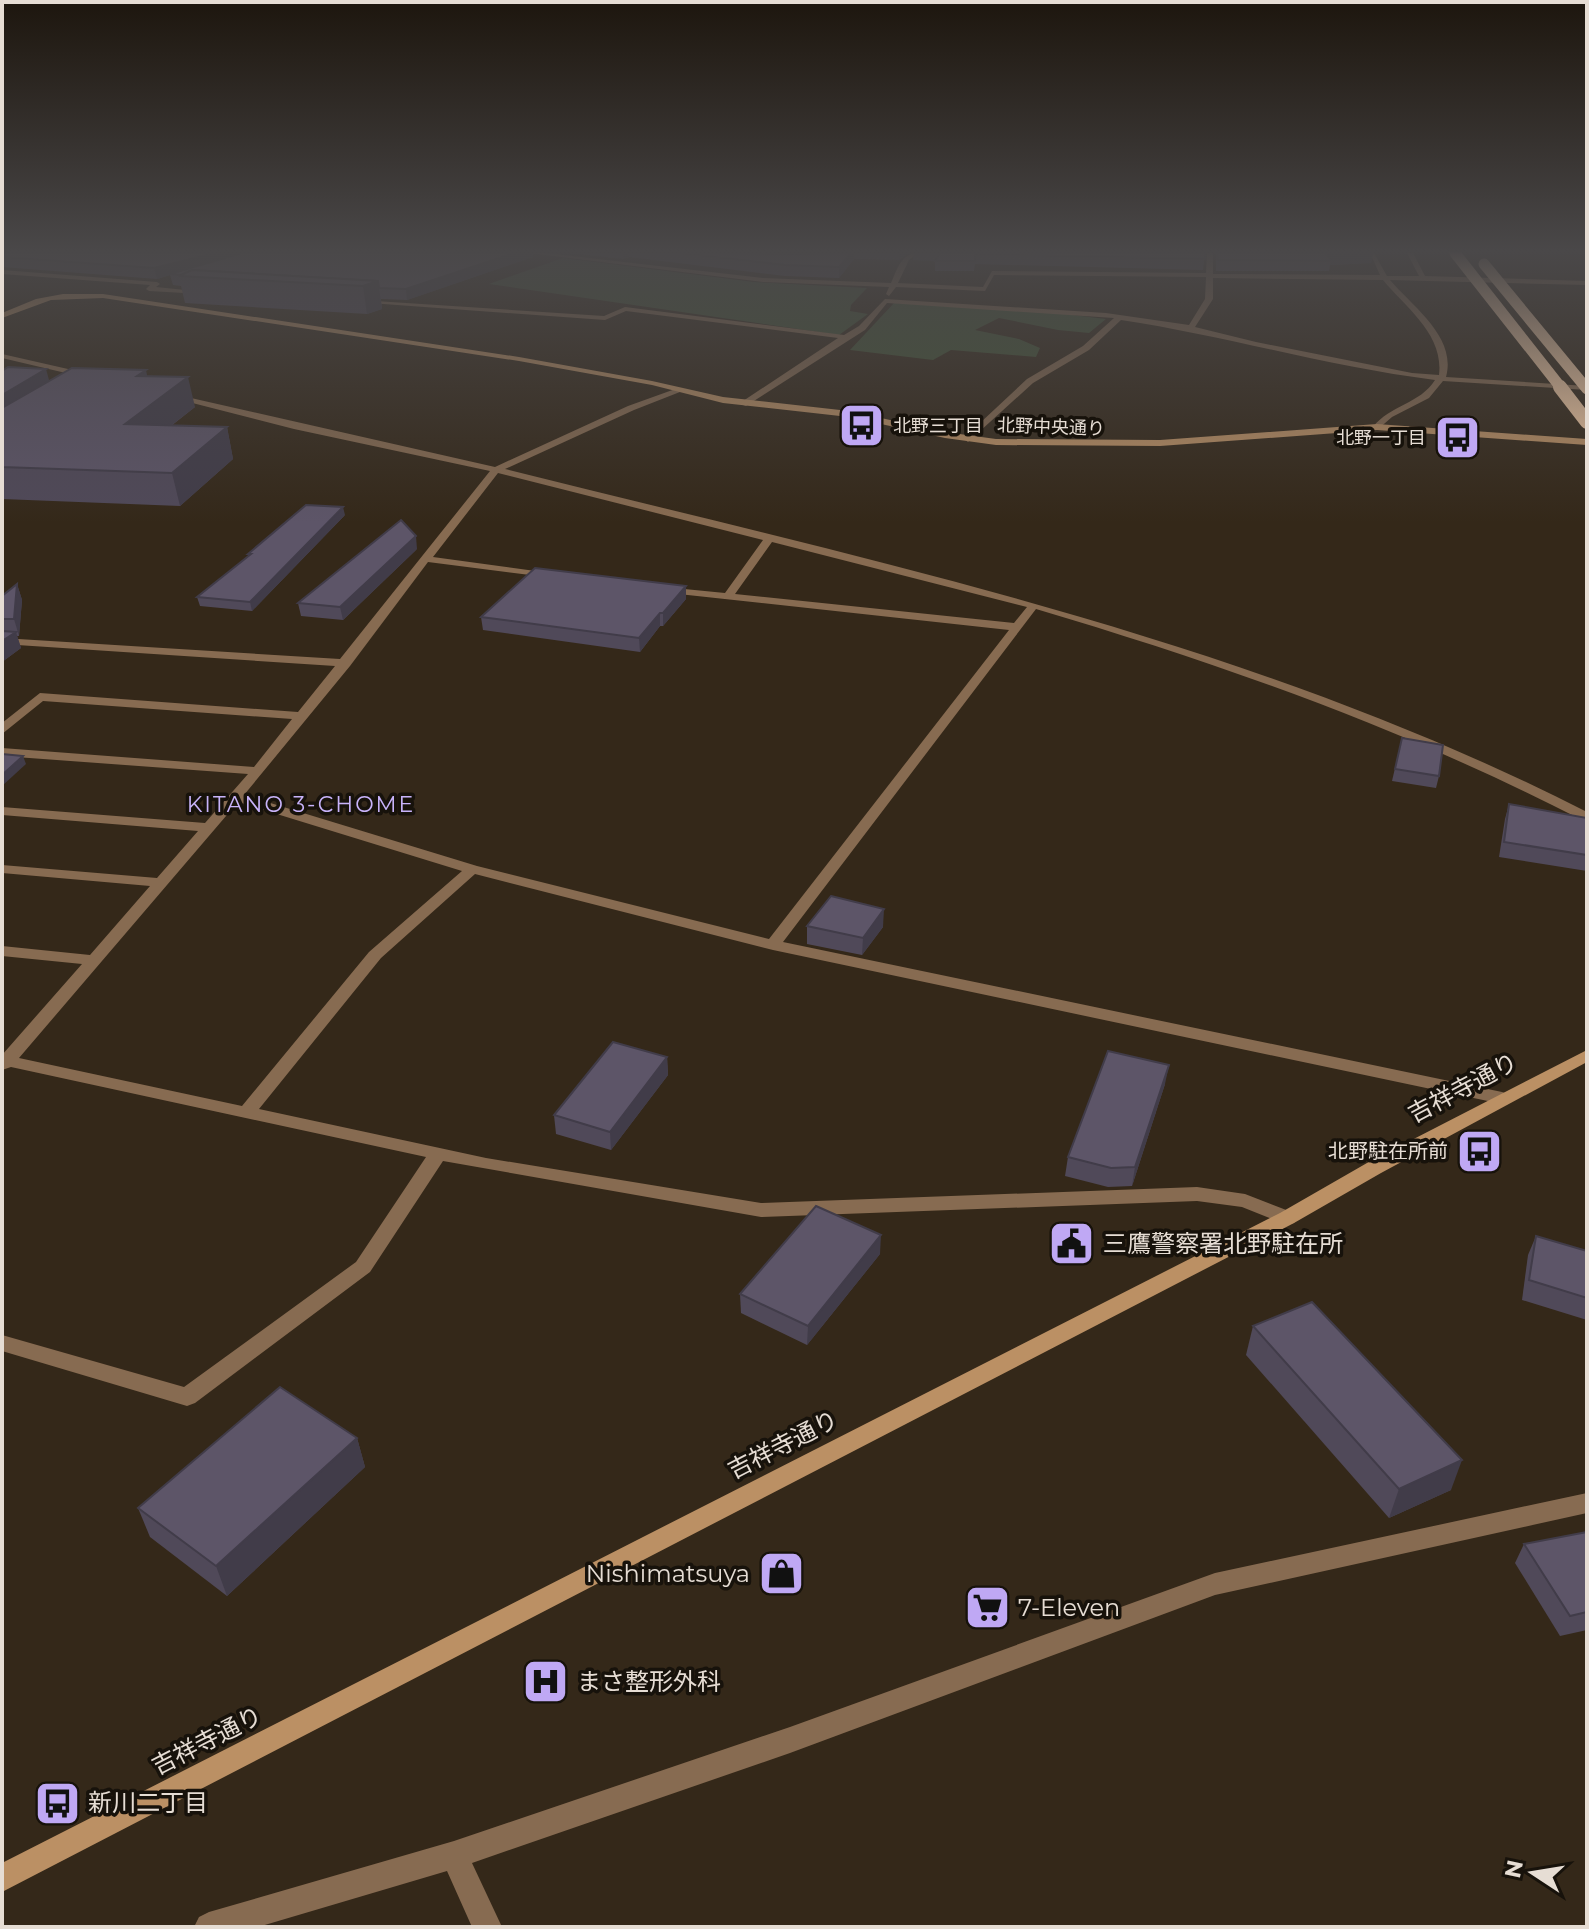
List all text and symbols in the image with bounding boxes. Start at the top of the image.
bus stop icon: 北野三丁目 [838,402,886,450]
street label: 北野中央通り [997,414,1105,440]
bus stop icon: 北野一丁目 [1433,414,1481,462]
place label: 北野三丁目 [893,415,983,437]
place label: 北野一丁目 [1336,427,1426,449]
district label: KITANO 3-CHOME [187,791,415,818]
street label: 吉祥寺通り [1403,1047,1523,1129]
bus stop icon: 北野駐在所前 [1455,1127,1503,1175]
place label: 北野駐在所前 [1328,1139,1448,1163]
public building icon: 三鷹警察署北野駐在所 [1048,1220,1096,1268]
place label: 三鷹警察署北野駐在所 [1103,1229,1343,1258]
street label: 吉祥寺通り [723,1404,843,1485]
shop icon: Nishimatsuya [757,1550,805,1598]
place label: Nishimatsuya [586,1559,750,1588]
supermarket icon: 7-Eleven [963,1584,1011,1632]
place label: 7-Eleven [1018,1593,1120,1622]
hospital icon: まさ整形外科 [522,1658,570,1706]
place label: まさ整形外科 [577,1667,721,1696]
street label: 吉祥寺通り [147,1700,267,1781]
bus stop icon: 新川二丁目 [33,1779,81,1827]
place label: 新川二丁目 [88,1788,208,1817]
north arrow [1493,1833,1573,1913]
text: N [1499,1857,1529,1880]

